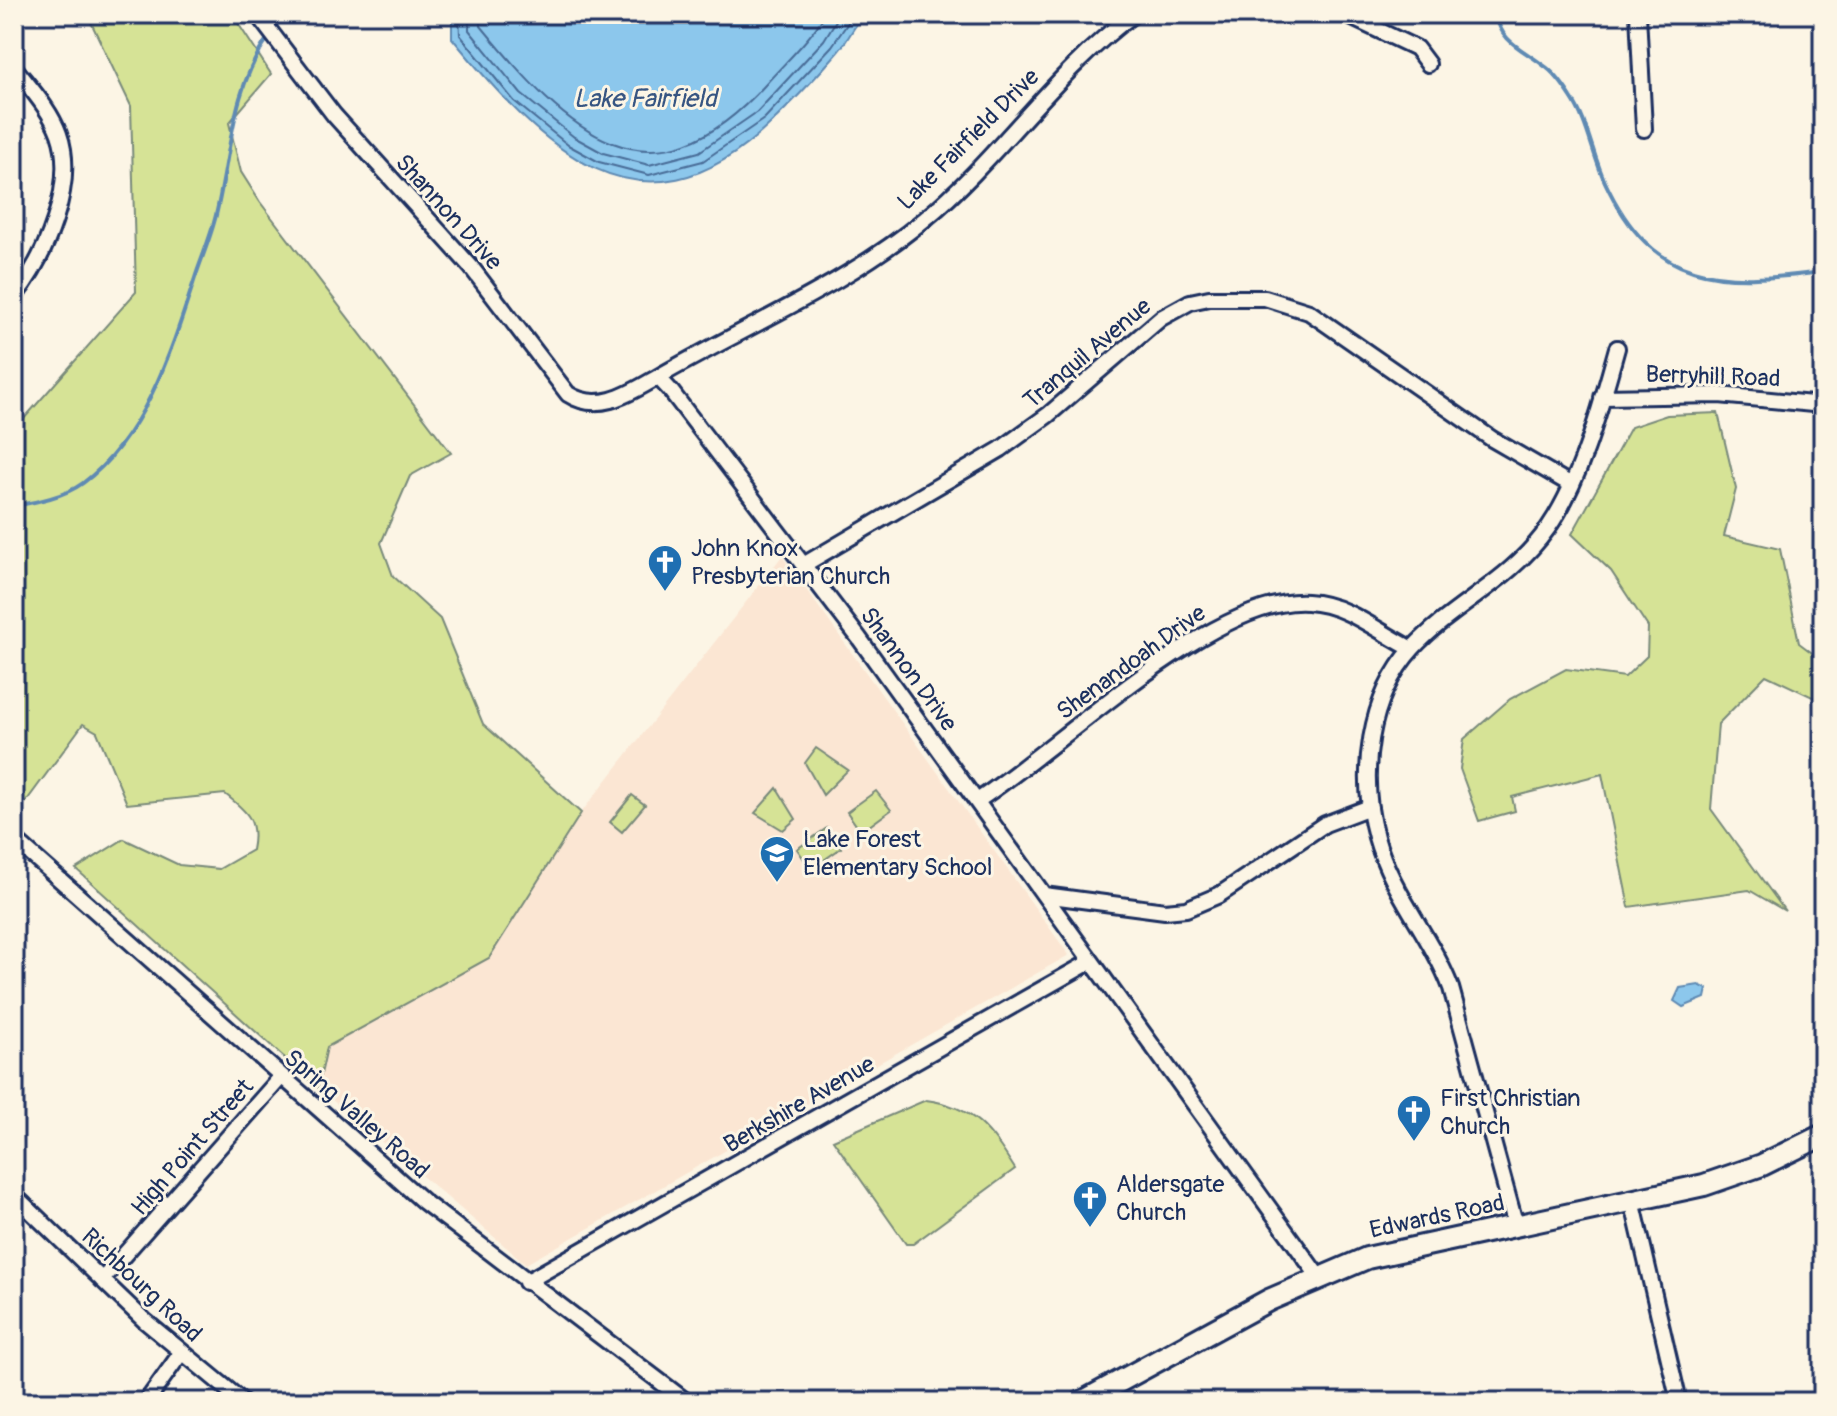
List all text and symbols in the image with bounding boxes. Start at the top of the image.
street label: Lake Fairfield Drive [891,62,1045,216]
water label: Lake Fairfield [573,83,720,115]
street label: Shannon Drive [389,148,508,276]
street label: Tranquil Avenue [1018,292,1157,415]
street label: Berryhill Road [1645,360,1781,393]
place label: John Knox Presbyterian Church [691,534,890,591]
church icon: John Knox Presbyterian Church [646,543,684,593]
street label: Shenandoah Drive [1051,598,1212,726]
street label: Shannon Drive [854,602,963,737]
place label: Lake Forest Elementary School [803,825,993,882]
school or university icon: Lake Forest Elementary School [758,834,796,884]
street label: Spring Valley Road [278,1043,435,1185]
street label: Berkshire Avenue [719,1049,880,1159]
street label: High Point Street [125,1073,260,1222]
place label: First Christian Church [1440,1084,1581,1141]
church icon: First Christian Church [1395,1093,1433,1143]
place label: Aldersgate Church [1116,1170,1225,1227]
church icon: Aldersgate Church [1071,1179,1109,1229]
street label: Edwards Road [1367,1188,1507,1245]
street label: Richbourg Road [75,1222,208,1348]

